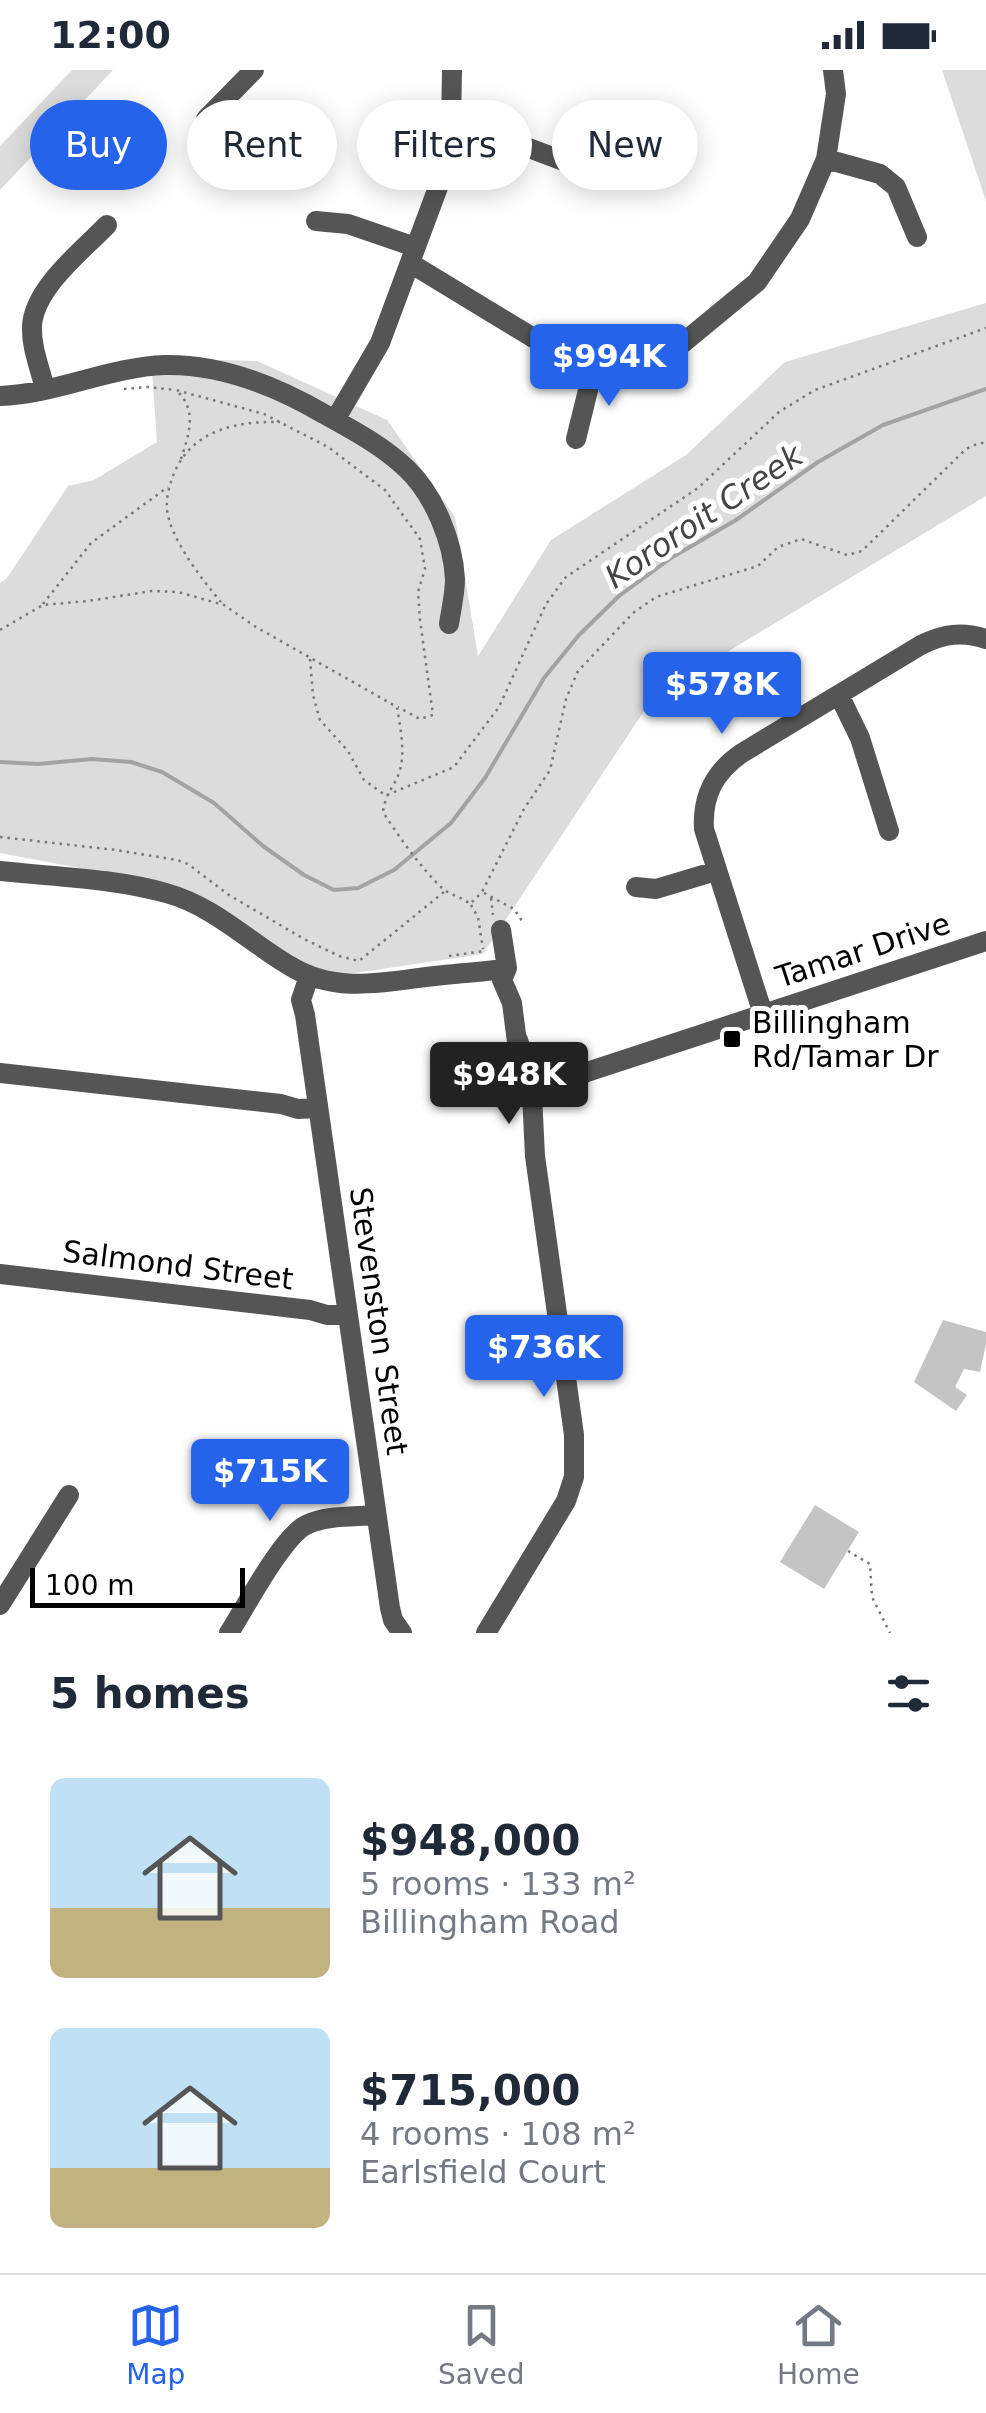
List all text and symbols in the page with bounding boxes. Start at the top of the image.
text: 12:00 [50,13,171,57]
chip: Buy [30,100,167,190]
chip: Rent [187,100,337,190]
chip: Filters [357,100,532,190]
chip: New [552,100,698,190]
pin: $994K [539,324,679,409]
text: $994K [552,337,666,375]
water label: Kororoit Creek [598,435,811,596]
pin: $578K [652,652,792,737]
text: $578K [665,665,779,703]
street label: Tamar Drive [770,905,955,995]
place label: Billingham Rd/Tamar Dr [752,1005,939,1074]
marker: Billingham Rd/Tamar Dr [721,1028,743,1050]
pin: $948K [439,1042,579,1127]
text: $948K [452,1055,566,1093]
street label: Stevenston Street [343,1185,415,1457]
street label: Salmond Street [61,1233,296,1297]
pin: $736K [474,1315,614,1400]
text: $736K [487,1328,601,1366]
pin: $715K [200,1439,340,1524]
text: $715K [213,1452,327,1490]
scale bar [30,1563,245,1608]
text: 100 m [45,1569,135,1602]
icon: filters [881,1666,936,1721]
text: 5 homes [50,1669,250,1718]
text: $948,000 [360,1816,581,1865]
icon: home [130,1818,250,1938]
text: 5 rooms · 133 m² [360,1865,636,1903]
text: Billingham Road [360,1903,620,1941]
text: $715,000 [360,2066,581,2115]
icon: home [130,2068,250,2188]
text: 4 rooms · 108 m² [360,2115,636,2153]
text: Earlsfield Court [360,2153,606,2191]
tab: Map [126,2298,185,2391]
tab: Saved [438,2298,524,2391]
tab: Home [777,2298,860,2391]

